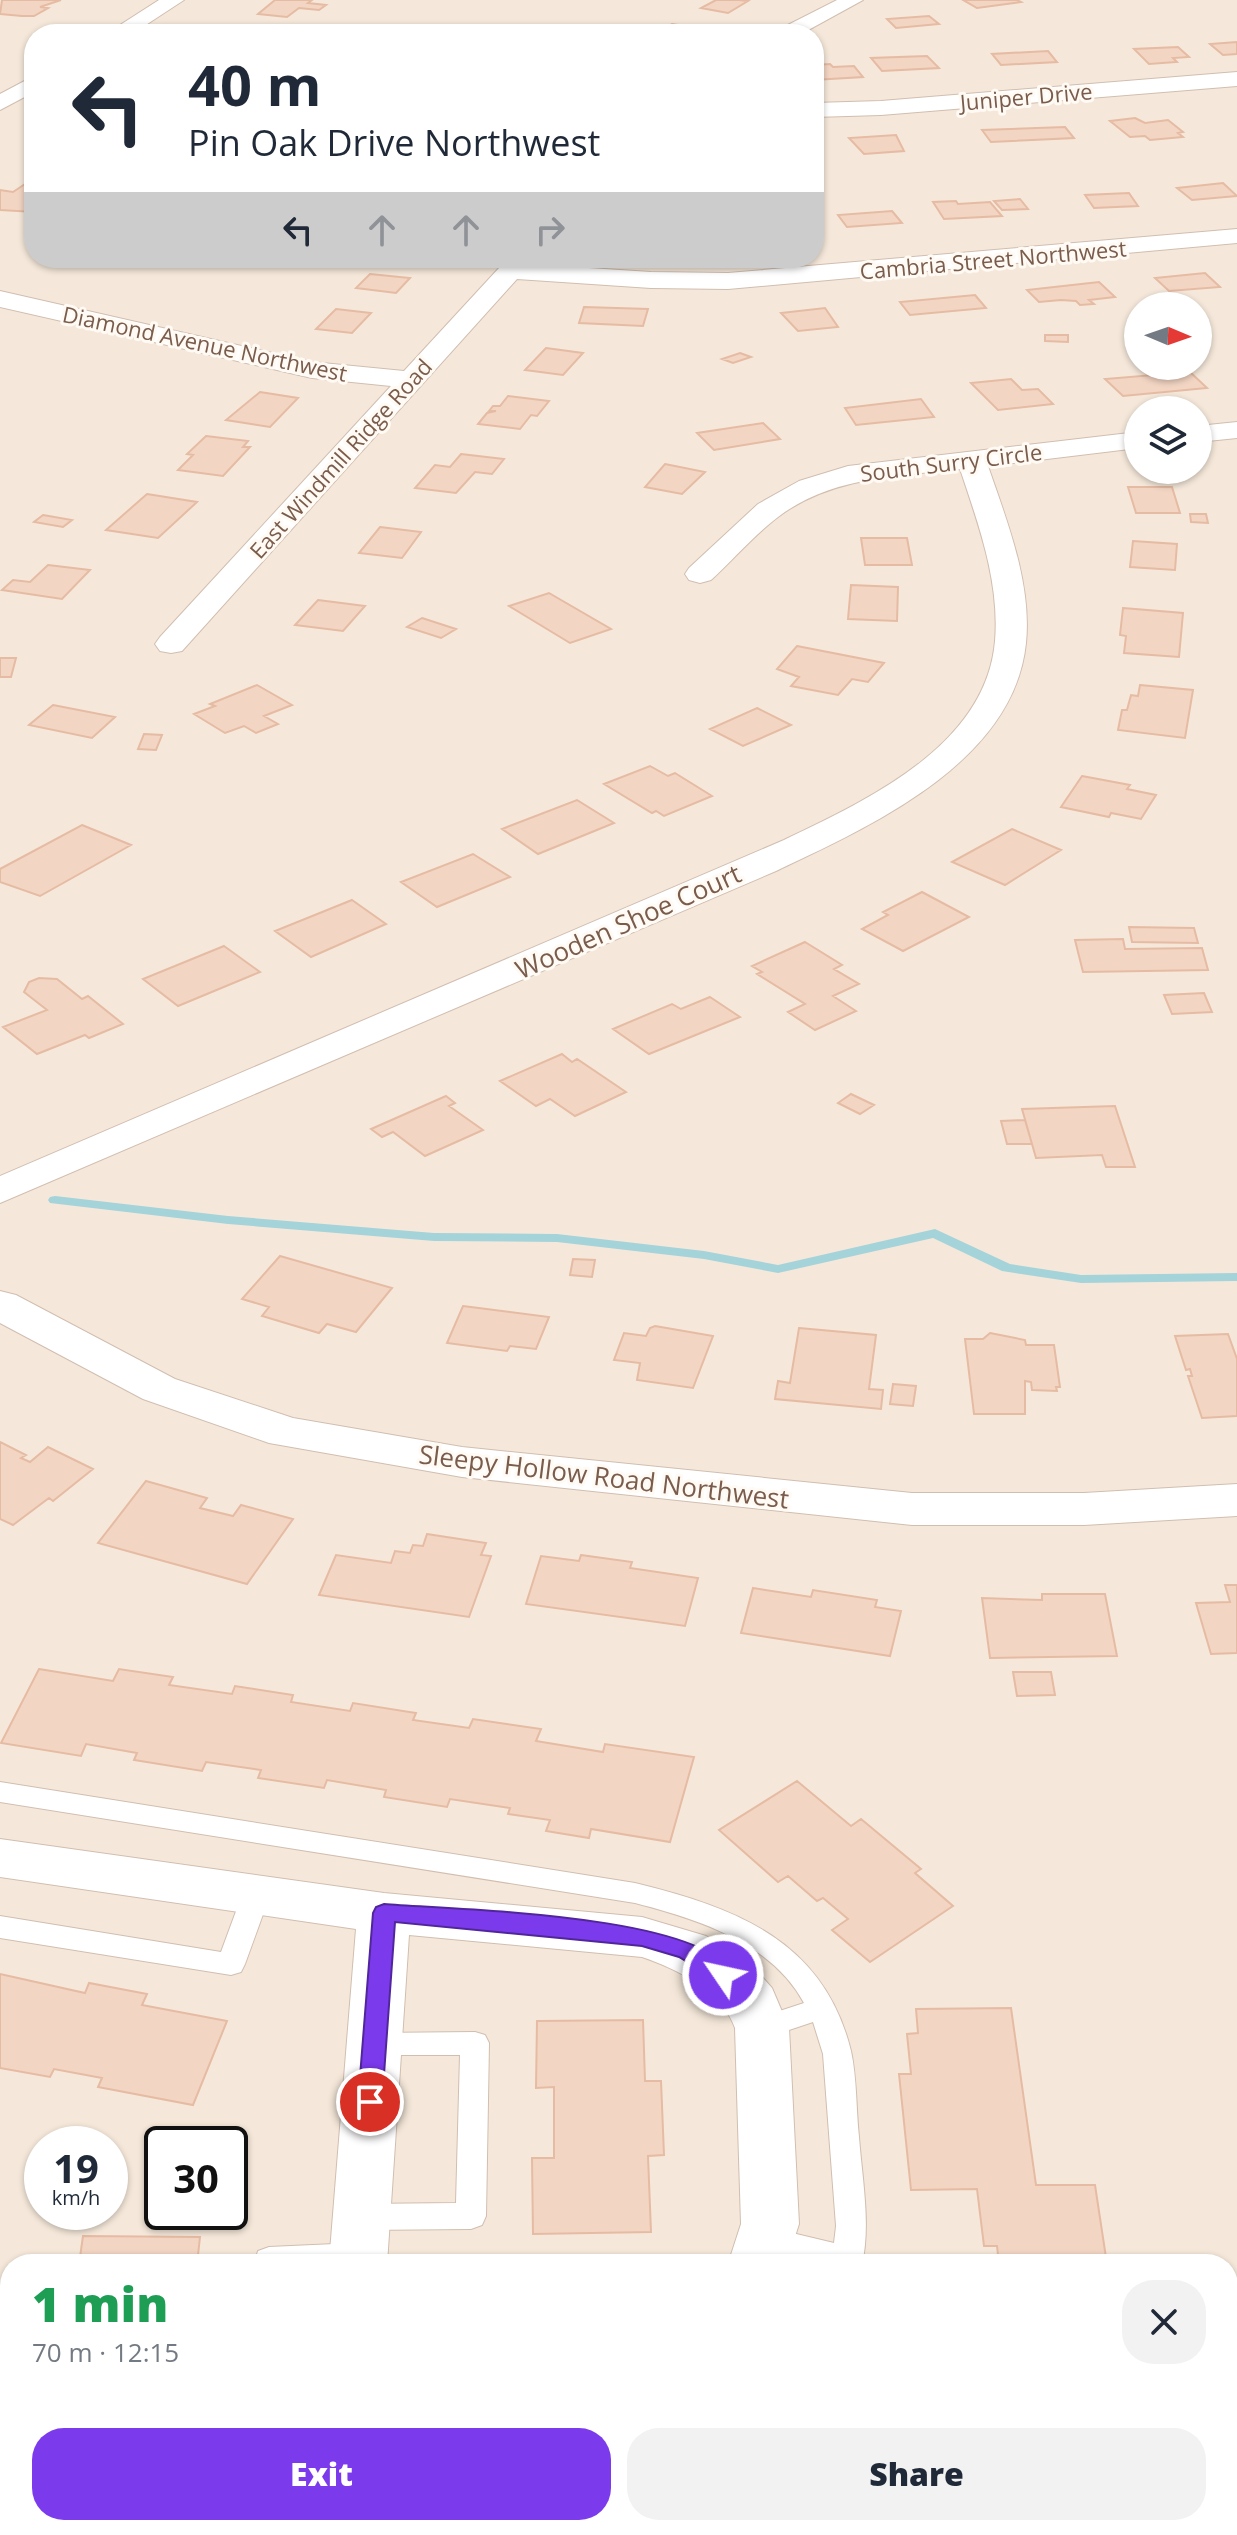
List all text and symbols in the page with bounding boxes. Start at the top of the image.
text: 40 m [188,46,322,122]
icon: left [56,56,160,160]
street label: Juniper Drive [957,75,1093,117]
text: Pin Oak Drive Northwest [188,118,600,167]
icon: left [276,208,320,252]
icon: ahead [360,208,404,252]
icon: ahead [444,208,488,252]
icon: right [528,208,572,252]
street label: Cambria Street Northwest [858,232,1128,286]
north arrow [1124,292,1212,380]
map controls [1124,292,1212,484]
street label: Diamond Avenue Northwest [60,298,350,388]
street label: East Windmill Ridge Road [242,352,438,564]
button: layers [1124,396,1212,484]
street label: South Surry Circle [858,436,1044,488]
street label: Wooden Shoe Court [509,855,747,987]
street label: Sleepy Hollow Road Northwest [417,1435,791,1517]
position arrow [681,1933,765,2017]
pin [336,2068,404,2136]
icon: arrive [348,2080,392,2124]
speed limit sign: 30 [144,2126,248,2230]
text: 19 [53,2140,99,2195]
text: km/h [52,2184,100,2211]
text: 1 min [32,2271,168,2336]
button: close [1122,2280,1206,2364]
text: 70 m · 12:15 [32,2334,179,2370]
button: Exit [32,2428,611,2520]
button: Share [627,2428,1206,2520]

